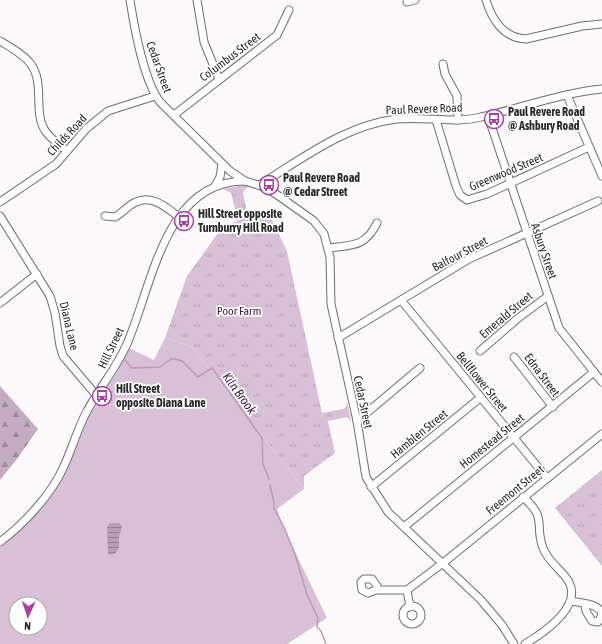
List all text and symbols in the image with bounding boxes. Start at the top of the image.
street label: Columbus Street [197,29,264,84]
street label: Cedar Street [143,39,175,95]
street label: Paul Revere Road [385,101,463,117]
place label: Paul Revere Road @ Ashbury Road [508,105,585,133]
bus stop icon: Paul Revere Road @ Ashbury Road [483,108,505,130]
street label: Childs Road [44,111,90,159]
street label: Greenwood Street [467,150,545,194]
place label: Paul Revere Road @ Cedar Street [283,171,360,199]
bus stop icon: Paul Revere Road @ Cedar Street [258,174,280,196]
place label: Hill Street opposite Turnburry Hill Road [198,207,284,235]
bus stop icon: Hill Street opposite Turnburry Hill Road [173,210,195,232]
street label: Asbury Street [528,221,560,281]
street label: Balfour Street [430,233,491,274]
street label: Emerald Street [477,288,536,341]
street label: Diana Lane [57,300,81,352]
park label: Poor Farm [217,304,261,318]
street label: Hill Street [95,325,127,371]
street label: Bellflower Street [453,349,511,415]
street label: Edna Street [521,351,563,400]
water label: Kiln Brook [219,370,260,417]
street label: Cedar Street [351,374,376,430]
place label: Hill Street opposite Diana Lane [116,382,206,410]
bus stop icon: Hill Street opposite Diana Lane [91,385,113,407]
street label: Hamblen Street [388,406,451,461]
street label: Homestead Street [457,410,528,471]
street label: Freemont Street [483,462,547,518]
north arrow [8,596,48,636]
text: N [24,620,31,632]

